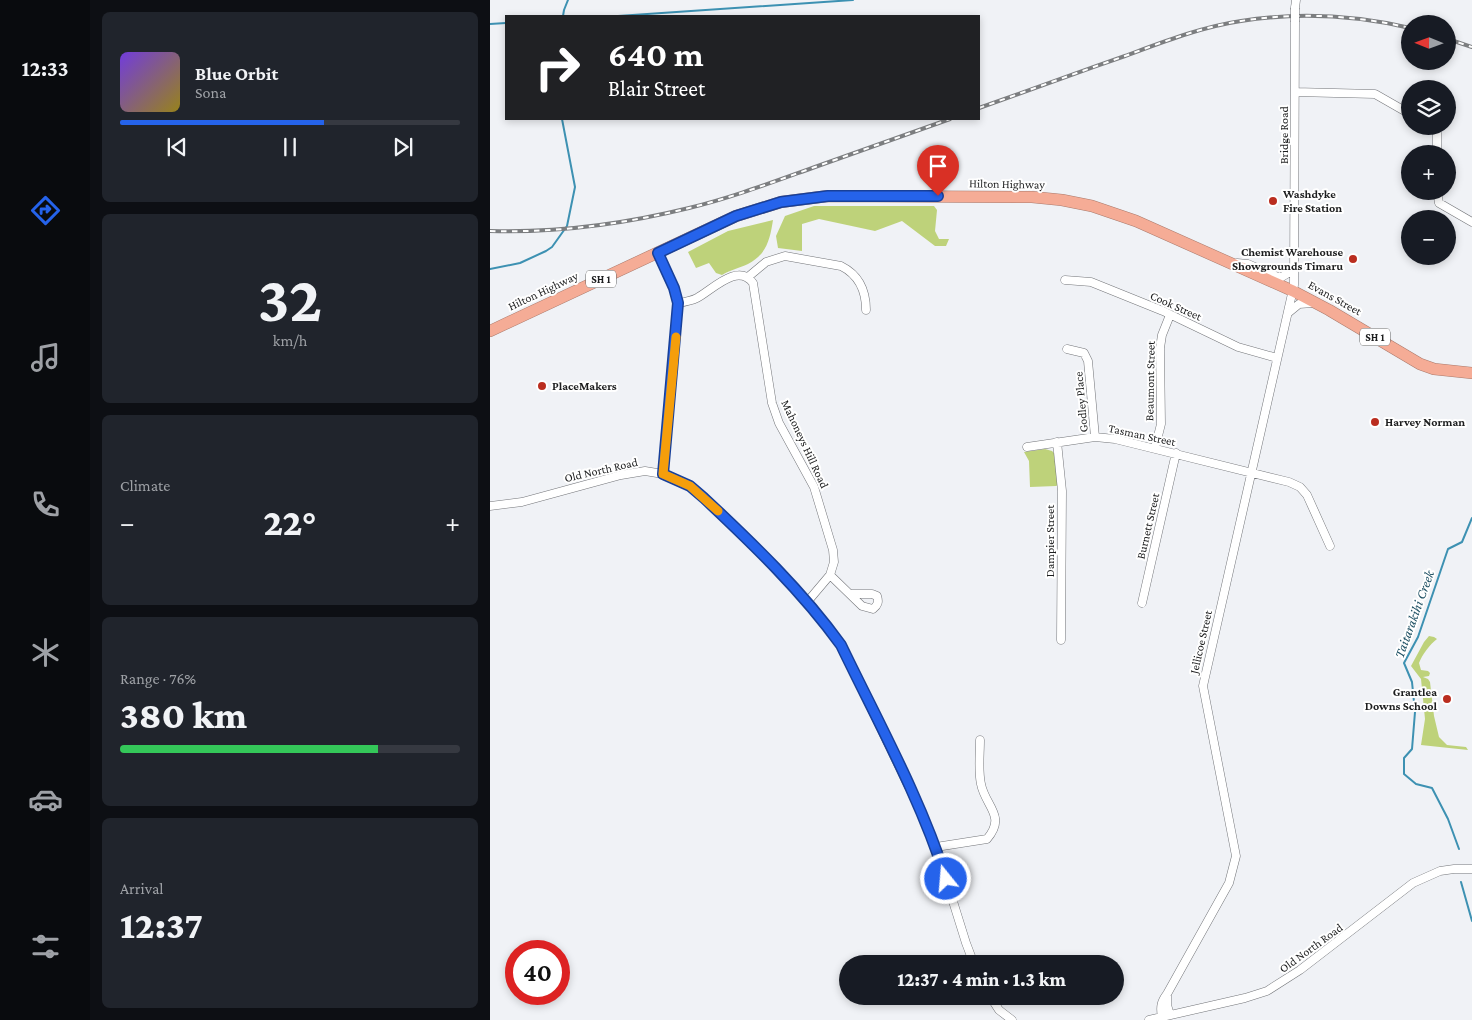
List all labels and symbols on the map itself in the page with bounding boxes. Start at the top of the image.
north arrow [1401,15,1456,70]
street label: Bridge Road [1277,105,1291,164]
pin [917,145,959,196]
street label: Hilton Highway [969,176,1045,192]
place label: Washdyke Fire Station [1282,187,1342,215]
marker: Washdyke Fire Station [1267,195,1279,207]
place label: Chemist Warehouse Showgrounds Timaru [1232,245,1343,273]
marker: Chemist Warehouse Showgrounds Timaru [1347,253,1359,265]
street label: Hilton Highway [506,268,581,313]
road number: SH 1 [586,270,616,288]
street label: Evans Street [1306,278,1365,319]
street label: Cook Street [1148,288,1205,324]
road number: SH 1 [1360,328,1390,346]
street label: Beaumont Street [1142,340,1158,421]
street label: Godley Place [1071,371,1091,433]
place label: PlaceMakers [552,379,617,393]
marker: PlaceMakers [536,380,548,392]
street label: Mahoneys Hill Road [778,398,832,491]
place label: Harvey Norman [1385,415,1465,429]
marker: Harvey Norman [1369,416,1381,428]
street label: Tasman Street [1107,421,1178,449]
street label: Old North Road [563,455,640,485]
street label: Burnett Street [1134,491,1163,560]
street label: Dampier Street [1043,504,1057,577]
water label: Taitarakihi Creek [1391,567,1438,660]
street label: Jellicoe Street [1187,608,1215,676]
place label: Grantlea Downs School [1365,685,1438,713]
marker: Grantlea Downs School [1441,693,1453,705]
position arrow [919,852,971,904]
street label: Old North Road [1277,920,1346,976]
speed limit sign: 40 [505,940,570,1005]

